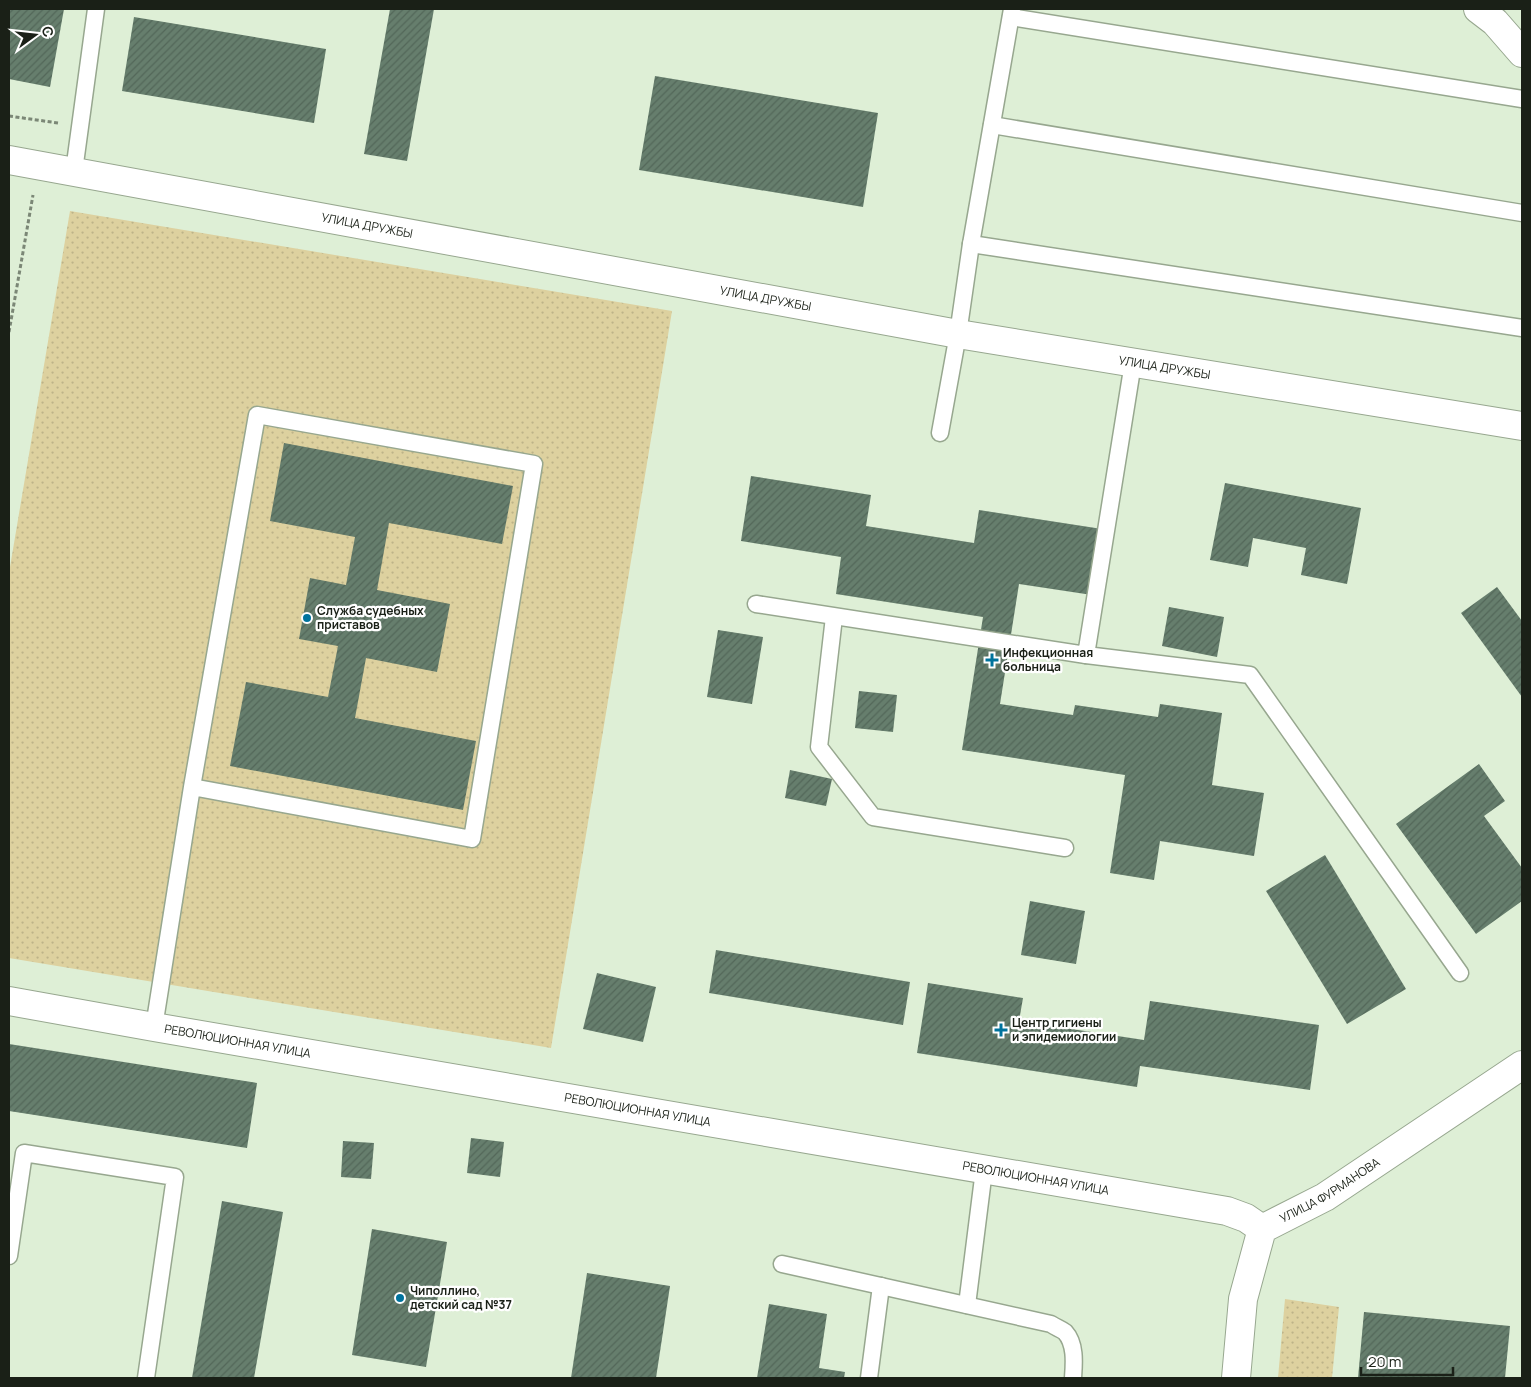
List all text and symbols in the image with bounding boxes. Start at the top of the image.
north arrow [10,10,60,60]
text: С [38,24,59,39]
street label: УЛИЦА ДРУЖБЫ [320,208,414,242]
street label: УЛИЦА ДРУЖБЫ [718,281,813,315]
street label: УЛИЦА ДРУЖБЫ [1117,351,1212,383]
place label: Служба судебных приставов [317,602,424,633]
marker: Служба судебных приставов [301,612,313,624]
place label: Инфекционная больница [1003,644,1093,675]
marker: Инфекционная больница [985,653,999,667]
place label: Центр гигиены и эпидемиологии [1012,1014,1116,1045]
street label: РЕВОЛЮЦИОННАЯ УЛИЦА [163,1020,312,1062]
marker: Центр гигиены и эпидемиологии [994,1023,1008,1037]
street label: РЕВОЛЮЦИОННАЯ УЛИЦА [563,1089,713,1130]
street label: УЛИЦА ФУРМАНОВА [1277,1153,1383,1227]
street label: РЕВОЛЮЦИОННАЯ УЛИЦА [961,1157,1111,1199]
place label: Чиполлино, детский сад №37 [410,1282,512,1313]
marker: Чиполлино, детский сад №37 [394,1292,406,1304]
scale bar [1361,1344,1454,1376]
text: 20 m [1368,1351,1401,1372]

